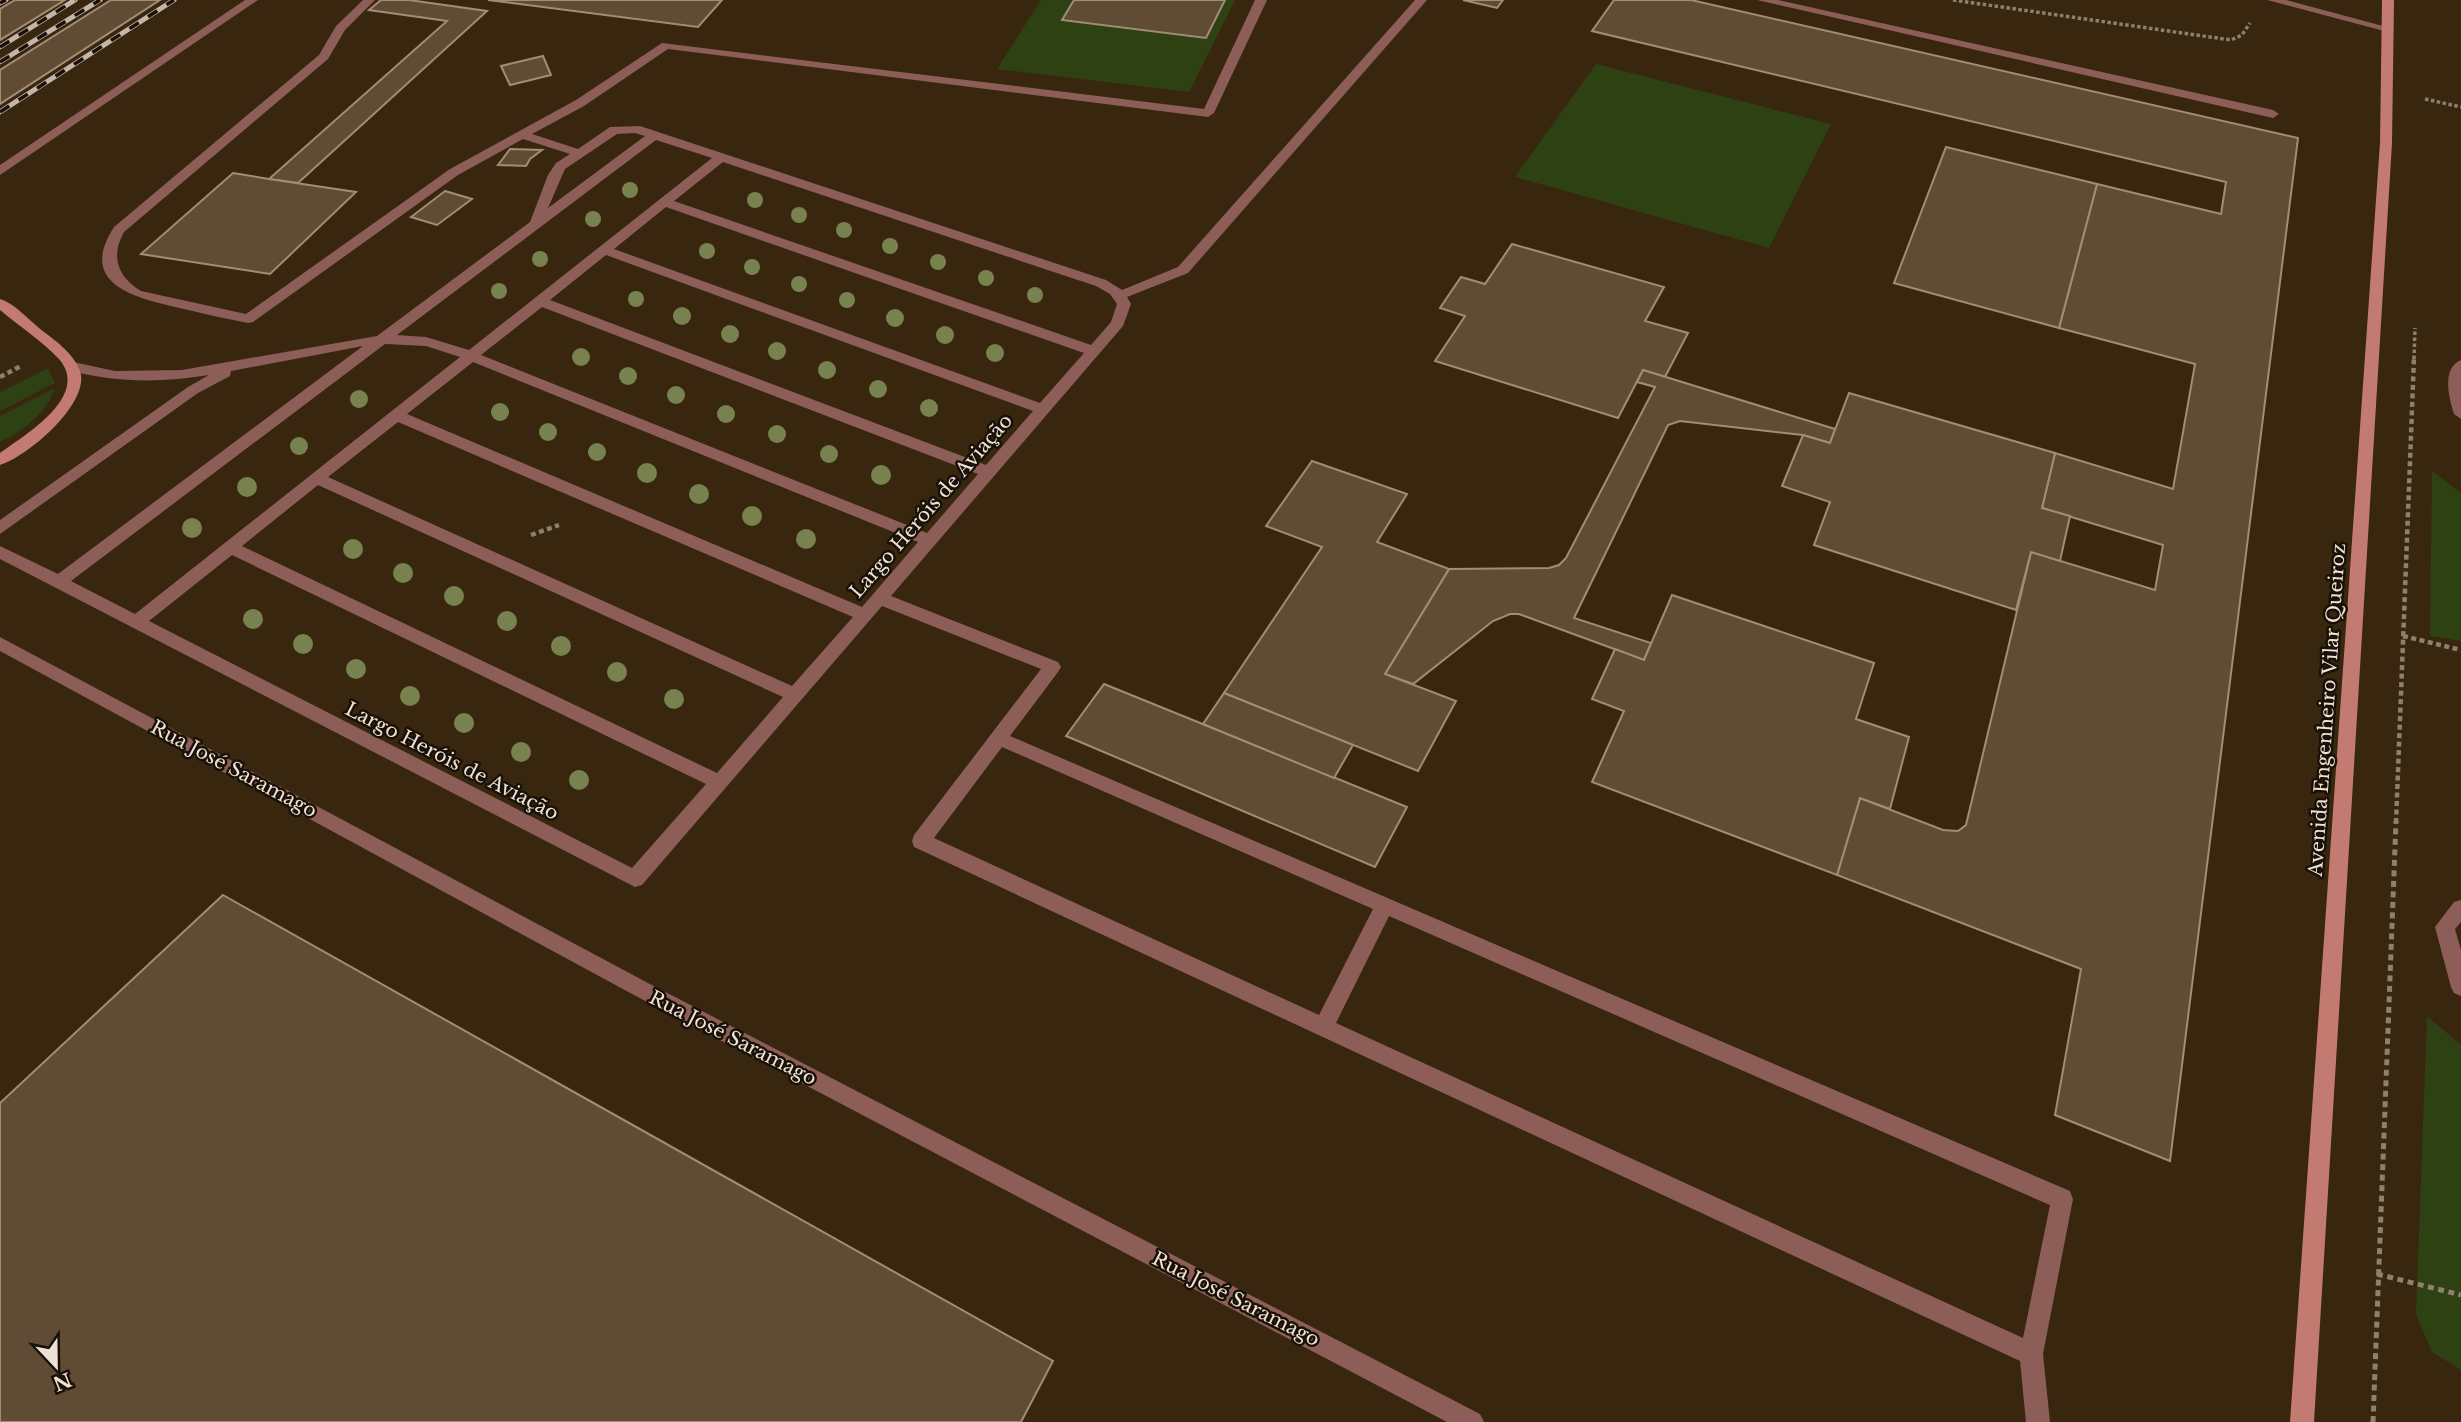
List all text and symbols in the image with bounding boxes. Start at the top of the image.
street label: Largo Heróis de Aviação [845,409,1017,603]
street label: Avenida Engenheiro Vilar Queiroz [2304,543,2350,878]
street label: Largo Heróis de Aviação [342,697,562,825]
street label: Rua José Saramago [147,715,321,823]
street label: Rua José Saramago [645,986,821,1090]
street label: Rua José Saramago [1148,1247,1324,1351]
north arrow [21,1331,91,1401]
text: N [49,1367,75,1395]

